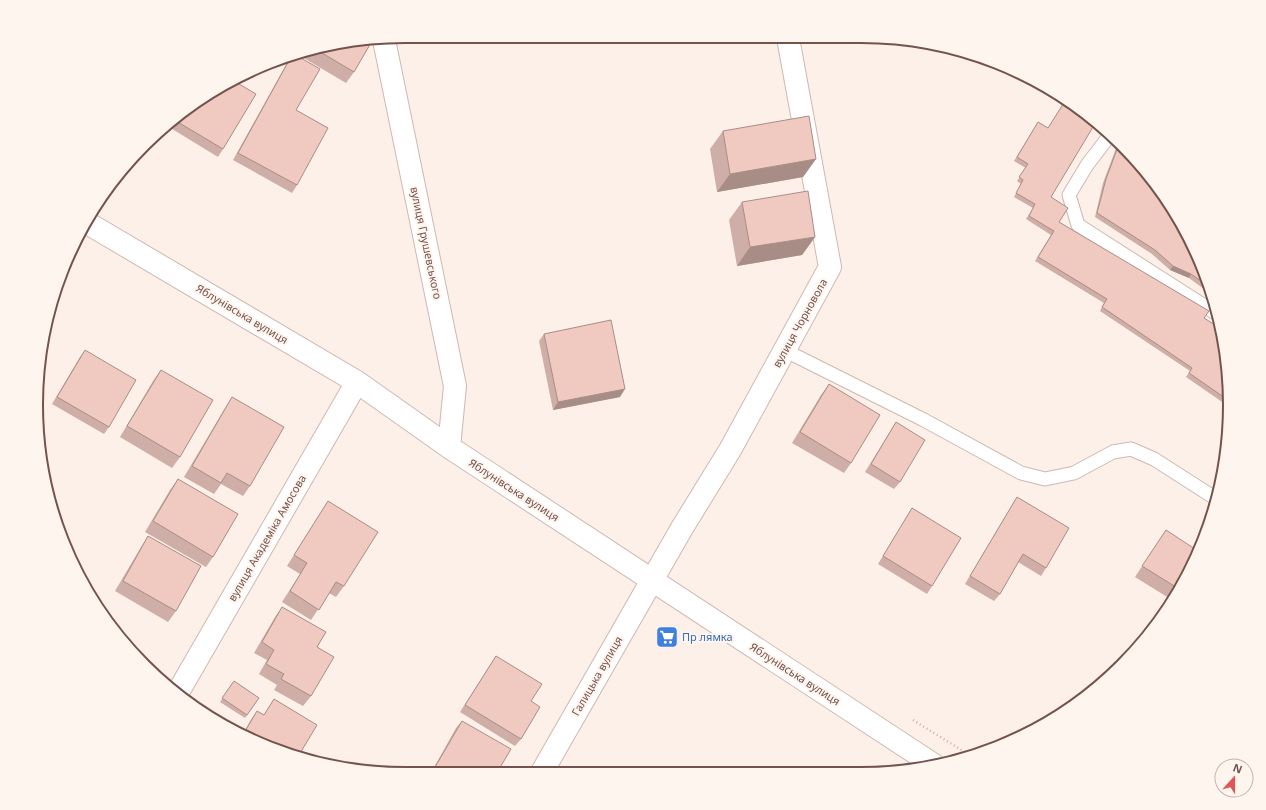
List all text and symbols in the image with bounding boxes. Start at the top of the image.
street label: вулиця Грушевського [407,185,446,300]
street label: вулиця Чорновола [769,276,830,370]
street label: Яблунівська вулиця [193,280,291,347]
street label: Яблунівська вулиця [466,455,562,524]
street label: вулиця Академіка Амосова [224,472,309,604]
supermarket icon: Пр лямка [654,624,680,650]
place label: Пр лямка [682,629,733,644]
street label: Галицька вулиця [568,633,625,718]
street label: Яблунівська вулиця [747,639,843,708]
north arrow [1214,758,1254,798]
text: N [1231,760,1245,777]

